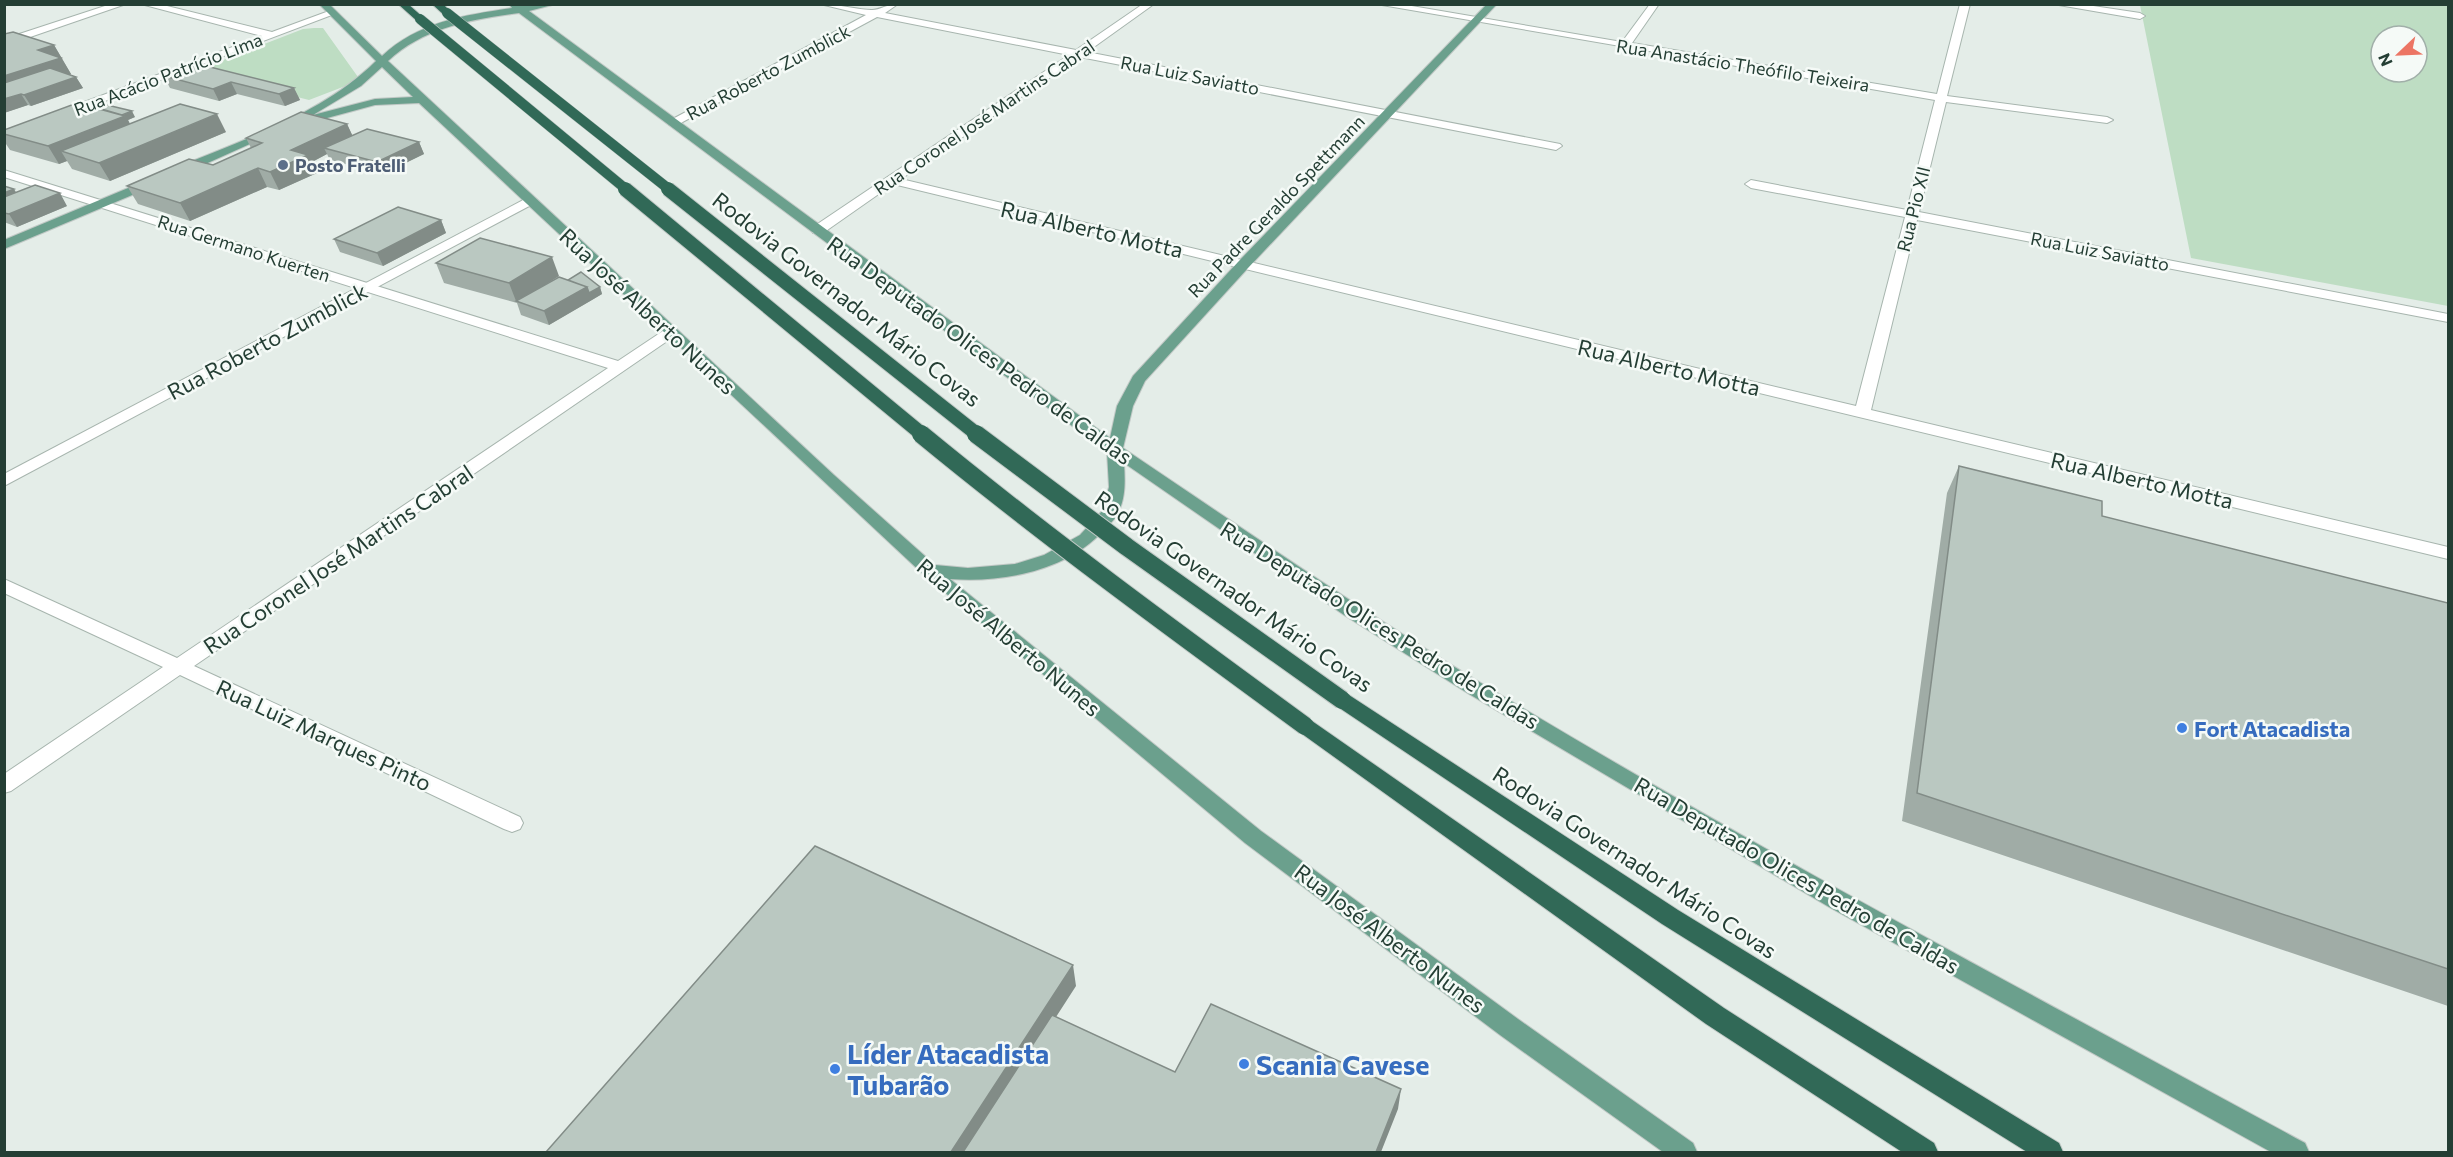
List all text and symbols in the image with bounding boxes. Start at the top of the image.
street label: Rua Roberto Zumblick [682,19,854,124]
north arrow [2369,24,2429,84]
street label: Rua Acácio Patrício Lima [70,28,266,120]
street label: Rua Anastácio Theófilo Teixeira [1615,34,1871,96]
street label: Rua Coronel José Martins Cabral [869,35,1099,199]
street label: Rua Luiz Saviatto [1119,51,1261,99]
text: N [2374,51,2396,69]
street label: Rua Padre Geraldo Spettmann [1183,110,1369,302]
place label: Posto Fratelli [295,154,406,176]
marker: Posto Fratelli [276,158,290,172]
street label: Rua Pio XII [1892,164,1934,254]
street label: Rodovia Governador Mário Covas [708,186,986,412]
street label: Rua Alberto Motta [998,195,1186,263]
street label: Rua Germano Kuerten [155,210,333,286]
street label: Rua José Alberto Nunes [554,222,742,400]
street label: Rua Luiz Saviatto [2029,227,2171,275]
street label: Rua Deputado Olices Pedro de Caldas [822,230,1138,470]
street label: Rua Roberto Zumblick [162,277,372,405]
street label: Rua Alberto Motta [1575,333,1763,401]
street label: Rua Alberto Motta [2048,446,2236,514]
street label: Rua Coronel José Martins Cabral [198,458,478,660]
street label: Rodovia Governador Mário Covas [1090,484,1378,698]
street label: Rua Deputado Olices Pedro de Caldas [1216,515,1544,735]
street label: Rua José Alberto Nunes [912,552,1106,722]
street label: Rua Luiz Marques Pinto [212,673,436,797]
place label: Fort Atacadista [2194,715,2350,742]
marker: Fort Atacadista [2175,721,2189,735]
street label: Rodovia Governador Mário Covas [1488,760,1782,964]
street label: Rua Deputado Olices Pedro de Caldas [1630,771,1964,979]
street label: Rua José Alberto Nunes [1290,858,1490,1018]
place label: Líder Atacadista Tubarão [847,1037,1049,1101]
place label: Scania Cavese [1256,1048,1429,1081]
marker: Scania Cavese [1237,1057,1251,1071]
marker: Líder Atacadista Tubarão [828,1062,842,1076]

